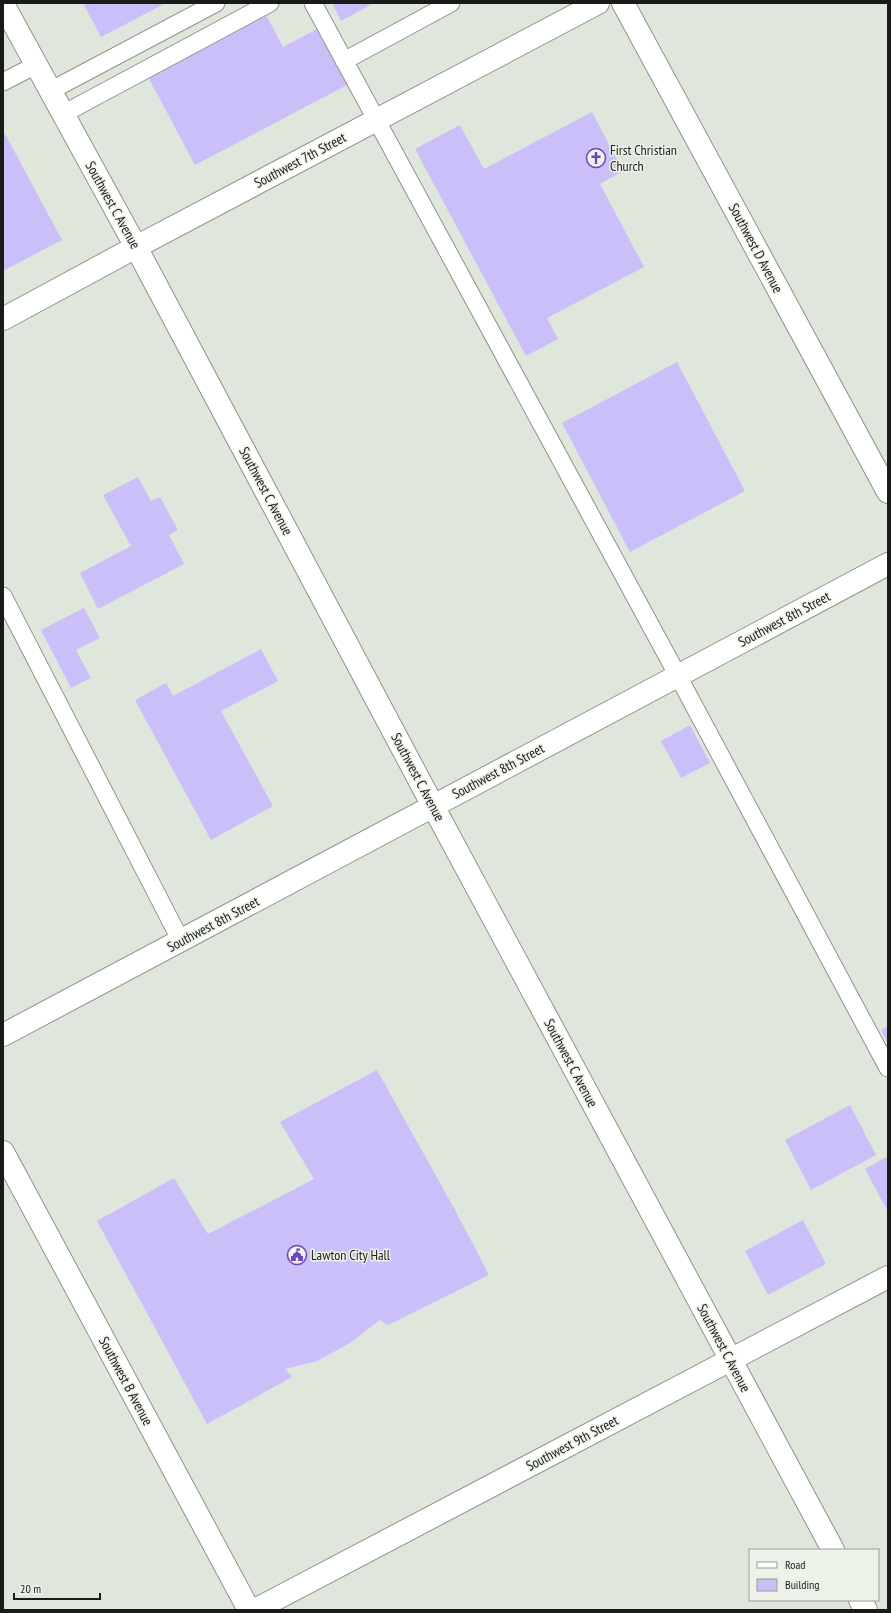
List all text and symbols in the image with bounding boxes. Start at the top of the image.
street label: Southwest 7th Street [251,128,349,192]
place label: First Christian Church [610,141,677,175]
church icon: First Christian Church [585,147,607,169]
street label: Southwest C Avenue [81,158,145,252]
street label: Southwest D Avenue [725,200,787,296]
street label: Southwest C Avenue [235,444,297,538]
street label: Southwest 8th Street [735,587,833,651]
street label: Southwest C Avenue [387,730,449,824]
street label: Southwest 8th Street [449,739,547,803]
street label: Southwest 8th Street [164,892,262,956]
street label: Southwest C Avenue [540,1016,602,1110]
public building icon: Lawton City Hall [286,1244,308,1266]
place label: Lawton City Hall [311,1246,391,1264]
street label: Southwest C Avenue [693,1301,755,1395]
street label: Southwest B Avenue [95,1333,157,1429]
street label: Southwest 9th Street [523,1411,621,1475]
legend [749,1549,879,1601]
text: Road [785,1557,805,1572]
scale bar [14,1575,100,1601]
text: Building [785,1577,820,1592]
text: 20 m [20,1581,41,1596]

